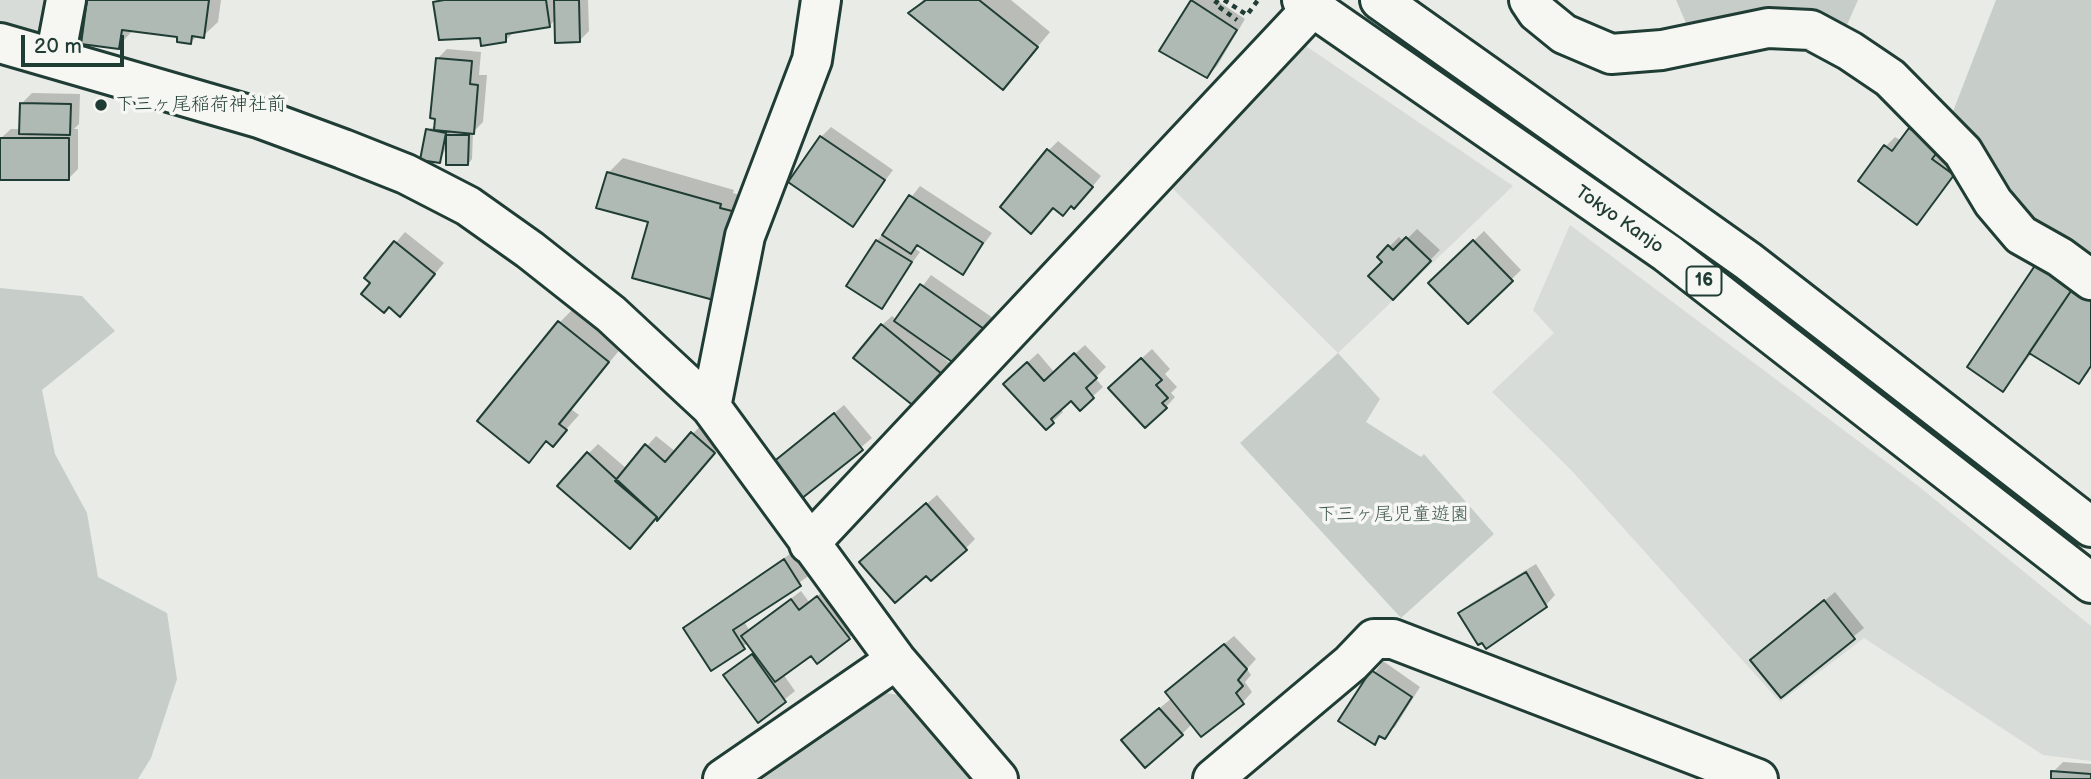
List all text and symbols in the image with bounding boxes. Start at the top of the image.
scale bar [24,21,128,65]
text: 20 m [34,34,82,59]
place label: 下三ヶ尾稲荷神社前 [115,94,286,116]
marker: 下三ヶ尾稲荷神社前 [93,97,109,113]
street label: Tokyo Kanjo [1570,181,1668,259]
road number: 16 [1686,267,1722,296]
park label: 下三ヶ尾児童遊園 [1317,504,1469,526]

